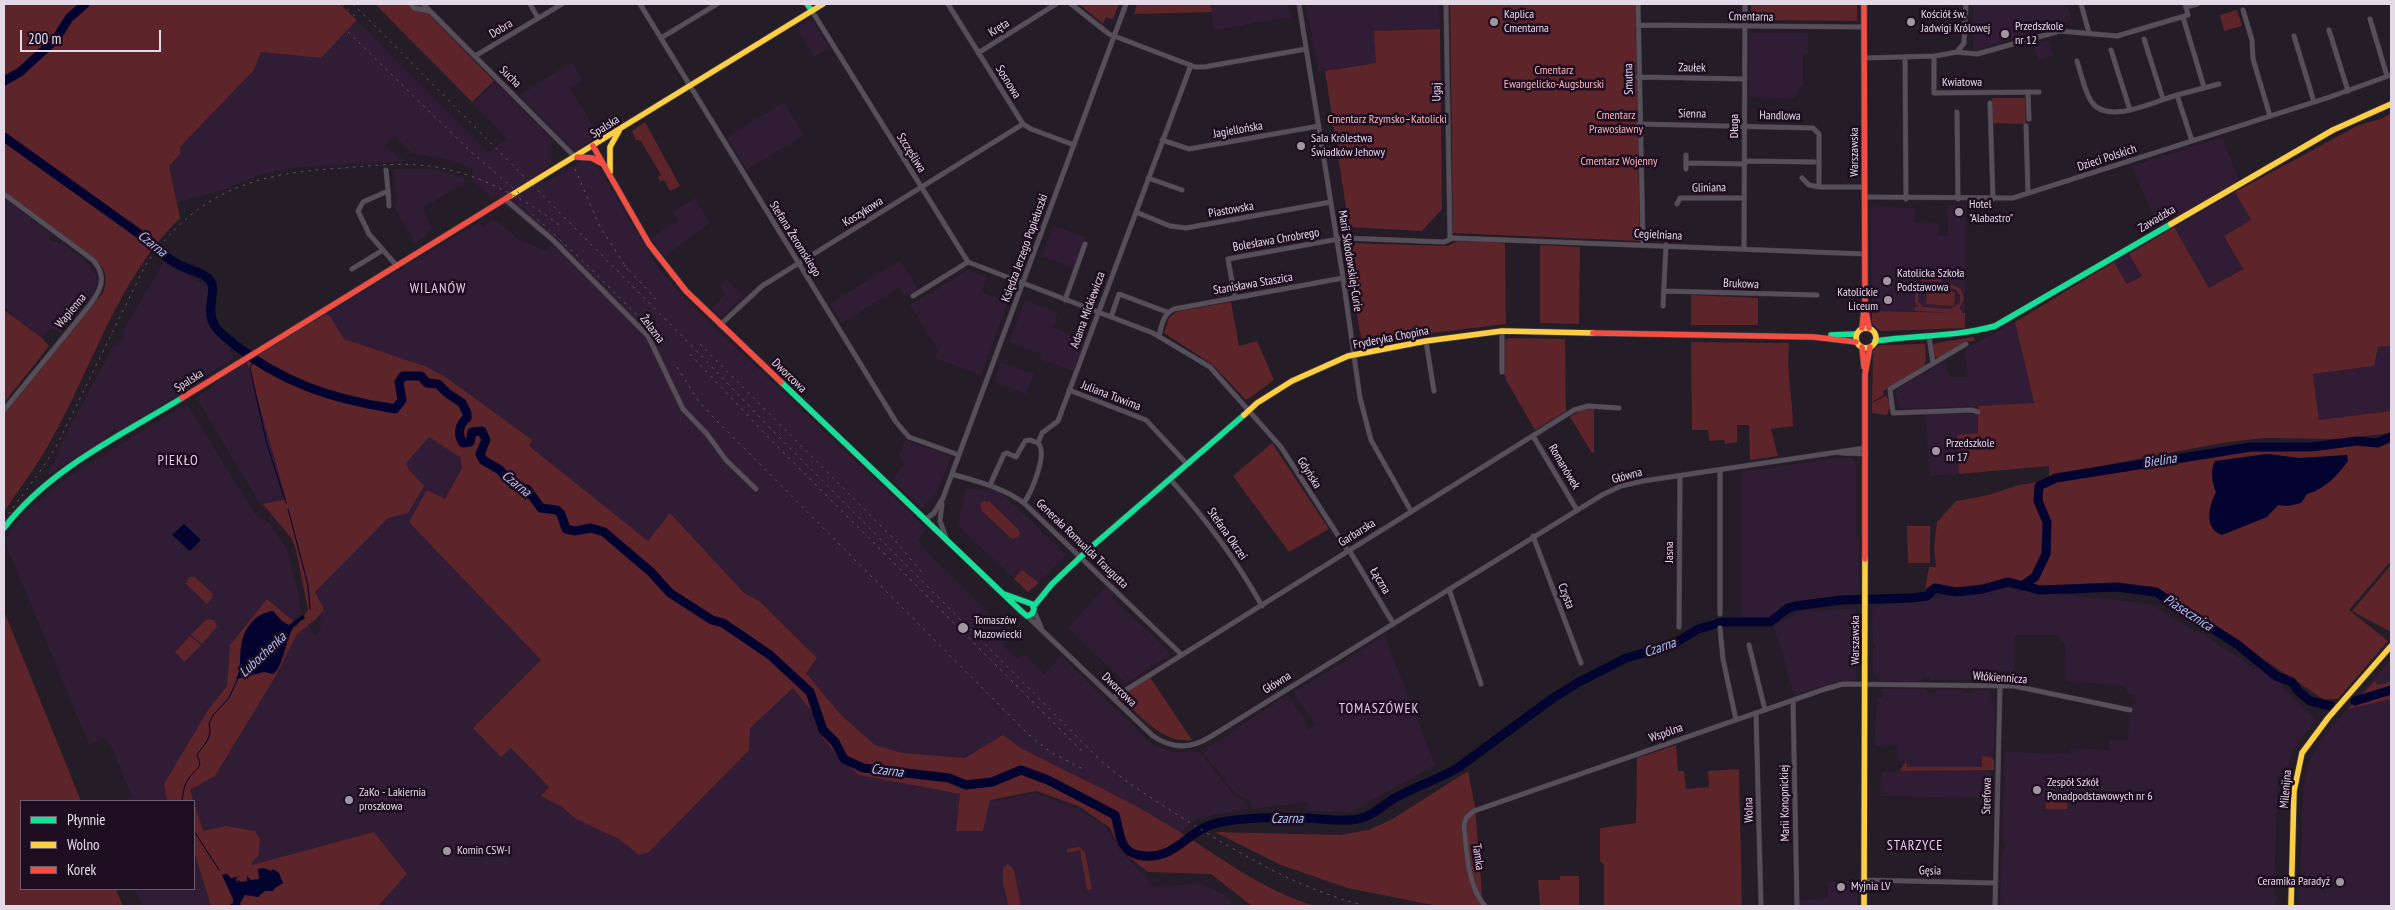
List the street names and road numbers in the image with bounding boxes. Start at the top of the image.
street label: Cmentarna [1728,9,1774,25]
street label: Dobra [487,16,515,42]
street label: Kręta [986,16,1012,40]
street label: Zaułek [1678,61,1706,75]
street label: Sucha [496,63,524,91]
street label: Sosnowa [992,63,1024,101]
street label: Smutna [1622,63,1636,95]
street label: Kwiatowa [1942,76,1982,90]
street label: Ugaj [1430,82,1444,102]
street label: Sienna [1678,107,1706,121]
street label: Handlowa [1759,108,1801,124]
street label: Spalska [588,113,622,141]
street label: Długa [1728,114,1742,138]
street label: Jagiellońska [1212,119,1264,141]
street label: Warszawska [1848,127,1862,177]
street label: Szczęśliwa [893,131,929,175]
street label: Dzieci Polskich [2076,142,2138,174]
street label: Gliniana [1692,181,1726,195]
street label: Księdza Jerzego Popiełuszki [999,192,1051,304]
street label: Koszykowa [840,194,886,230]
street label: Stefana Żeromskiego [766,199,824,279]
street label: Piastowska [1207,199,1255,221]
street label: Zawadzka [2136,202,2178,236]
street label: Marii Skłodowskiej-Curie [1335,209,1365,313]
street label: Bolesława Chrobrego [1232,225,1320,255]
street label: Cegielniana [1634,227,1682,243]
street label: Adama Mickiewicza [1067,270,1109,350]
street label: Stanisława Staszica [1212,270,1294,298]
street label: Brukowa [1723,276,1759,292]
street label: Wapienna [52,291,90,331]
street label: Żelazna [637,312,667,346]
street label: Fryderyka Chopina [1352,324,1430,352]
street label: Dworcowa [769,356,809,396]
street label: Spalska [172,367,206,395]
street label: Juliana Tuwima [1079,378,1143,414]
street label: Romanówek [1545,442,1583,492]
street label: Gdyńska [1294,455,1324,491]
street label: Główna [1610,465,1644,487]
street label: Generała Romualda Traugutta [1033,496,1131,592]
street label: Stefana Okrzei [1204,505,1250,563]
street label: Garbarska [1336,516,1378,550]
street label: Jasna [1663,541,1677,563]
street label: Łączna [1367,565,1393,597]
street label: Czysta [1555,581,1577,611]
street label: Warszawska [1849,615,1863,665]
street label: Główna [1260,669,1294,697]
street label: Włókiennicza [1972,669,2028,687]
street label: Dworcowa [1099,670,1139,710]
street label: Wspólna [1647,720,1685,746]
street label: Marii Konopnickiej [1777,765,1793,841]
street label: Milenijna [2277,769,2295,809]
street label: Strefowa [1979,778,1995,814]
street label: Wolna [1742,797,1756,823]
street label: Tamka [1469,843,1487,871]
street label: Gęsia [1919,864,1941,878]

